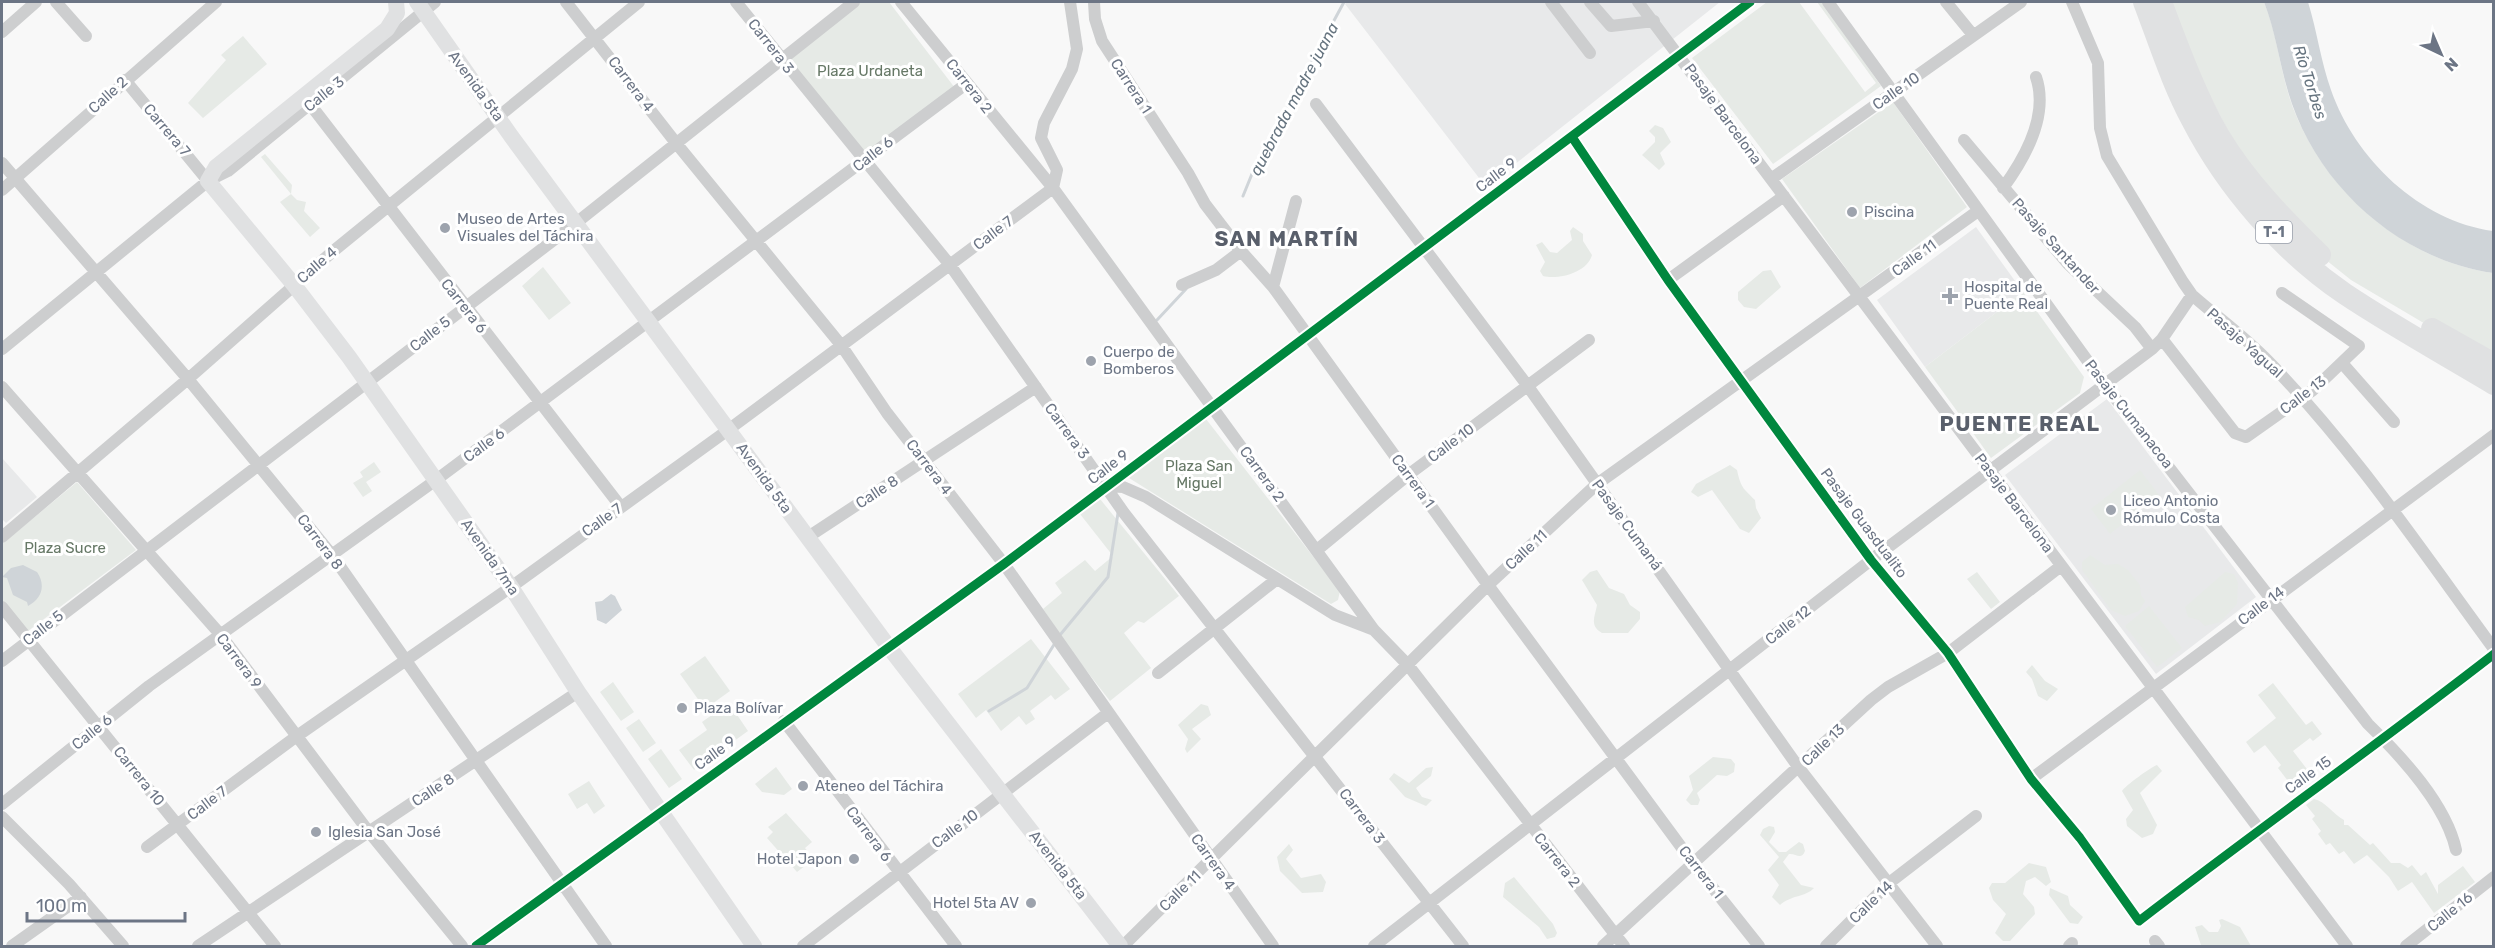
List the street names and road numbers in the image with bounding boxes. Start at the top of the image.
street label: Carrera 3 [744,15,798,77]
street label: Avenida 5ta [444,47,508,125]
street label: Carrera 4 [604,53,658,115]
street label: Carrera 2 [942,55,996,117]
street label: Carrera 1 [1107,55,1155,117]
street label: Pasaje Barcelona [1680,60,1766,168]
street label: Calle 10 [1869,68,1923,114]
street label: Calle 3 [300,72,348,116]
street label: Calle 2 [85,73,131,117]
street label: Carrera 7 [140,100,194,160]
street label: Calle 6 [849,133,897,175]
street label: Calle 9 [1472,154,1520,196]
street label: Pasaje Santander [2008,194,2104,298]
street label: Calle 7 [969,212,1017,254]
road number: T-1 [2256,221,2292,243]
street label: Calle 11 [1888,236,1940,280]
street label: Calle 4 [293,243,341,287]
street label: Carrera 6 [437,275,491,337]
street label: Pasaje Yagual [2203,304,2287,382]
street label: Calle 5 [406,313,454,355]
street label: Pasaje Cumanacoa [2081,356,2177,472]
street label: Calle 13 [2276,372,2330,418]
street label: Carrera 3 [1041,400,1093,462]
street label: Calle 10 [1424,420,1478,466]
street label: Calle 6 [460,424,508,466]
street label: Carrera 4 [902,436,956,498]
street label: Avenida 5ta [732,439,796,517]
street label: Carrera 2 [1236,443,1288,505]
street label: Calle 9 [1084,446,1132,488]
street label: Pasaje Barcelona [1971,450,2057,556]
street label: Carrera 1 [1388,451,1438,511]
street label: Pasaje Guasdualito [1817,465,1911,581]
street label: Calle 8 [852,472,902,512]
street label: Pasaje Cumaná [1588,476,1666,574]
street label: Calle 7 [578,499,626,541]
street label: Carrera 8 [293,511,347,573]
street label: Avenida 7ma [457,515,523,599]
street label: Calle 11 [1501,526,1551,574]
street label: Calle 14 [2234,583,2288,629]
street label: Calle 12 [1762,602,1815,648]
street label: Calle 5 [19,607,67,649]
street label: Carrera 9 [212,630,266,692]
street label: Calle 6 [68,710,116,754]
street label: Calle 13 [1798,720,1848,770]
street label: Calle 9 [691,732,739,774]
street label: Carrera 10 [110,743,168,809]
street label: Calle 15 [2281,752,2335,798]
street label: Calle 8 [408,770,458,810]
street label: Calle 7 [183,782,231,824]
street label: Carrera 3 [1335,785,1389,847]
street label: Carrera 6 [842,803,896,865]
street label: Calle 10 [928,806,982,852]
street label: Avenida 5ta [1025,827,1091,903]
street label: Carrera 2 [1530,829,1584,891]
street label: Carrera 4 [1187,830,1239,894]
street label: Carrera 1 [1675,842,1727,902]
street label: Calle 11 [1156,867,1204,915]
street label: Calle 14 [1846,877,1896,927]
street label: Calle 16 [2424,888,2476,936]

